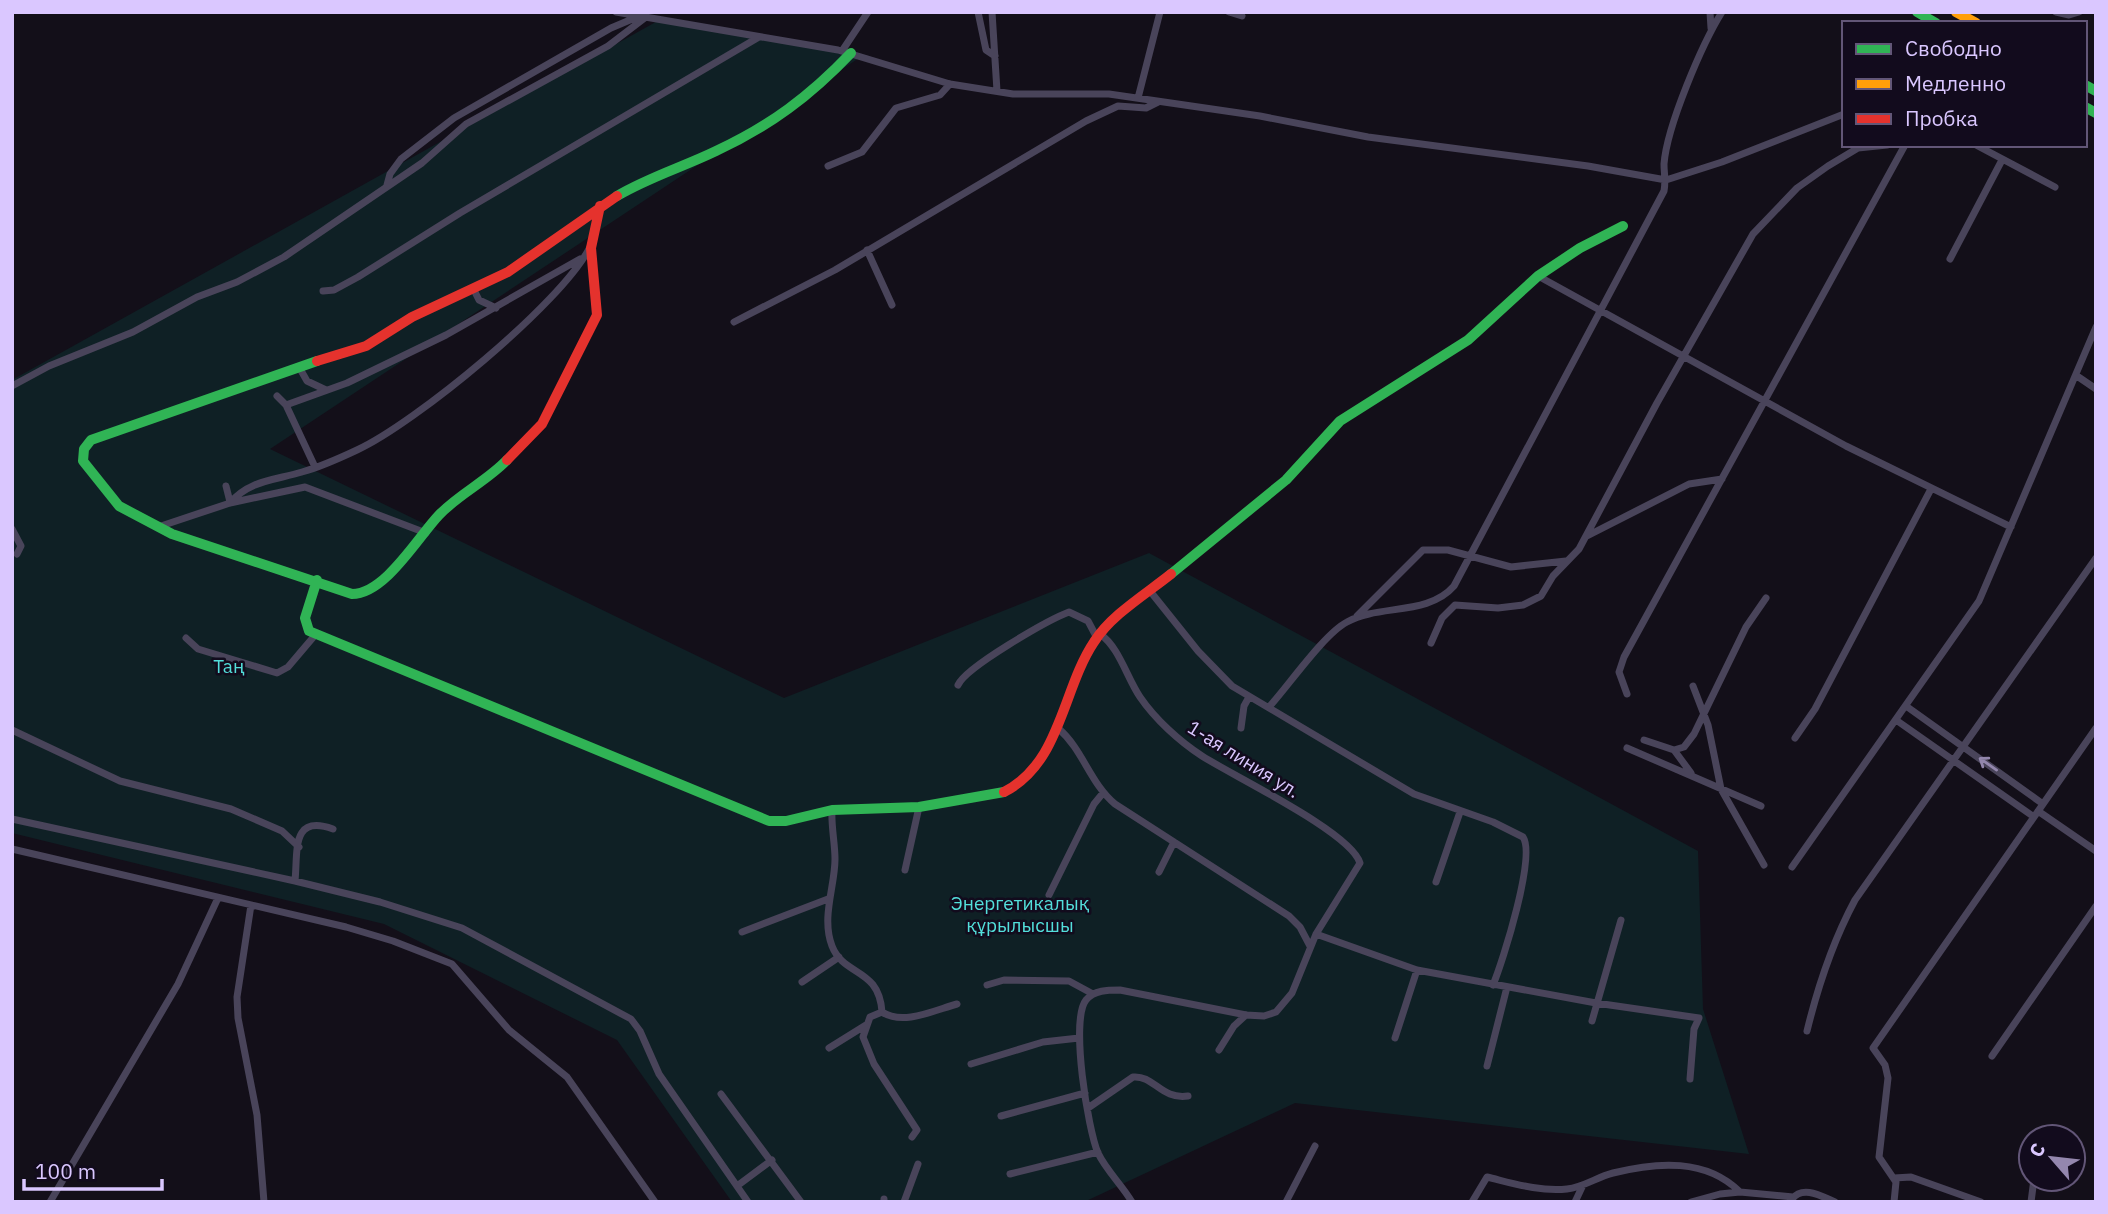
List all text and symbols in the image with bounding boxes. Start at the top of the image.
legend [1842,21,2087,147]
text: Свободно [1905,34,2002,62]
text: Медленно [1905,69,2006,97]
text: Пробка [1905,104,1978,132]
park label: Таң [213,654,245,678]
street label: 1-ая линия ул. [1183,715,1305,803]
one-way arrow [1979,757,1998,771]
park label: Энергетикалық құрылысшы [951,891,1090,937]
north arrow [2017,1123,2087,1193]
text: С [2023,1139,2050,1161]
scale bar [24,1148,163,1192]
text: 100 m [35,1157,96,1185]

